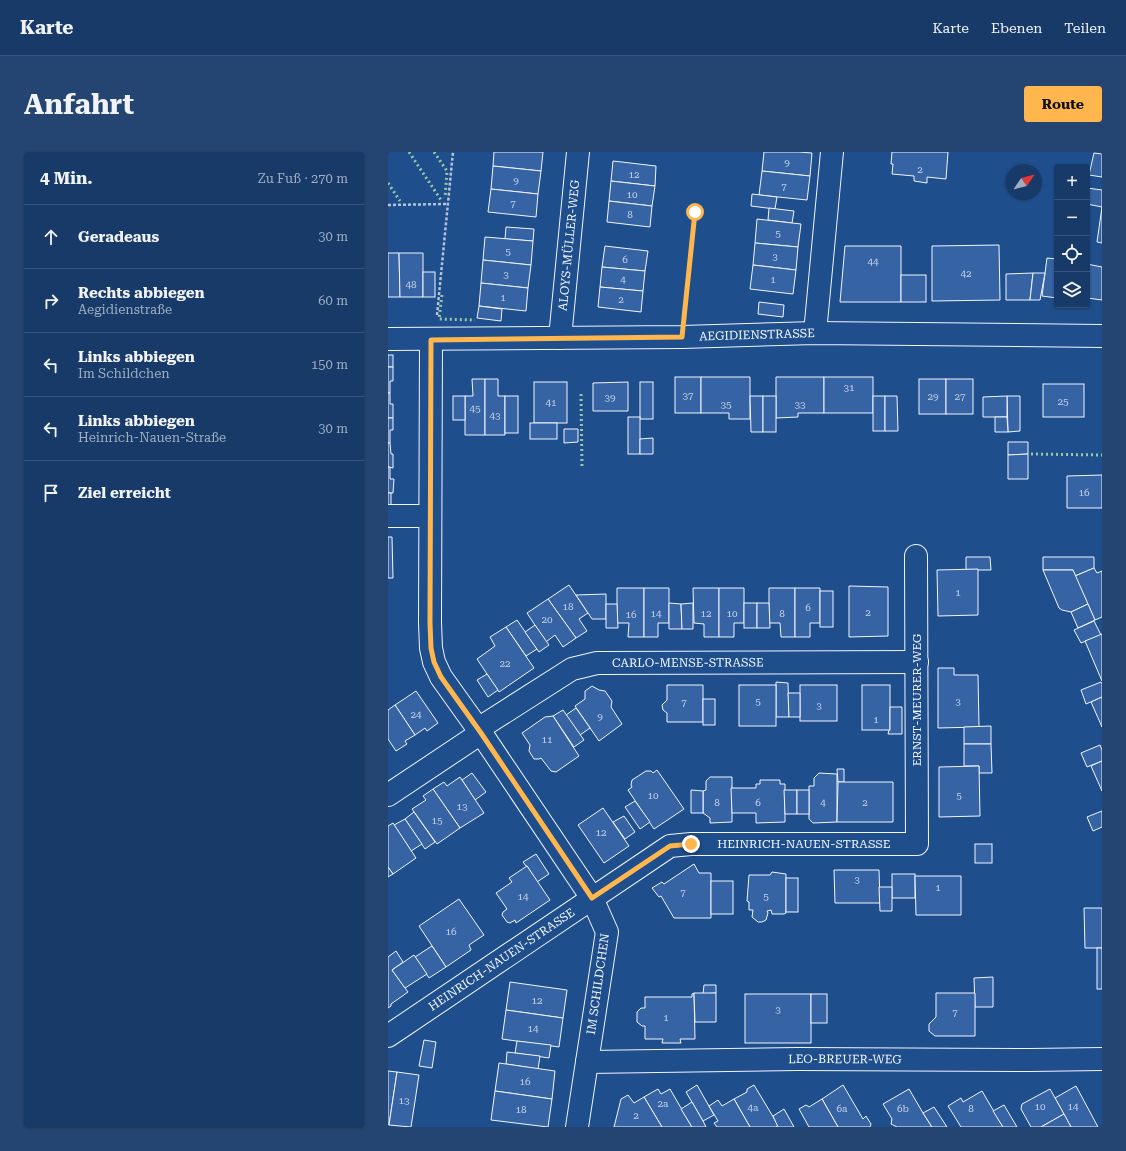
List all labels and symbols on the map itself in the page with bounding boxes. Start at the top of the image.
house number: 9 [784,157,790,168]
house number: 2 [917,164,923,175]
north arrow [1006,164,1042,200]
house number: 12 [628,169,640,180]
house number: 9 [513,175,519,186]
street label: ALOYS-MÜLLER-WEG [556,179,582,312]
house number: 7 [781,181,787,192]
house number: 10 [626,189,638,200]
house number: 7 [510,198,516,209]
route start [686,203,704,221]
house number: 8 [627,209,633,220]
house number: 5 [775,228,781,239]
house number: 5 [505,246,511,257]
house number: 3 [772,251,778,262]
house number: 6 [622,254,628,265]
house number: 44 [867,256,879,267]
house number: 42 [960,268,972,279]
house number: 3 [503,269,509,280]
house number: 4 [620,274,626,285]
house number: 1 [770,274,776,285]
house number: 48 [405,279,417,290]
house number: 1 [500,292,506,303]
house number: 2 [618,294,624,305]
street label: AEGIDIENSTRASSE [699,326,815,343]
house number: 31 [843,382,855,393]
house number: 37 [682,390,694,401]
house number: 29 [927,391,939,402]
house number: 27 [954,391,966,402]
house number: 39 [604,392,616,403]
house number: 25 [1057,396,1069,407]
house number: 41 [545,397,557,408]
house number: 35 [720,399,732,410]
house number: 33 [794,399,806,410]
house number: 45 [469,403,481,414]
house number: 43 [489,410,501,421]
house number: 16 [1078,487,1090,498]
house number: 1 [955,587,961,598]
house number: 18 [562,601,574,612]
house number: 6 [805,602,811,613]
house number: 2 [865,607,871,618]
house number: 14 [650,608,662,619]
house number: 12 [700,608,712,619]
house number: 10 [726,608,738,619]
house number: 8 [779,608,785,619]
house number: 16 [625,609,637,620]
house number: 20 [541,614,553,625]
street label: ERNST-MEURER-WEG [910,633,924,766]
street label: CARLO-MENSE-STRASSE [612,655,764,670]
house number: 22 [499,658,511,669]
house number: 5 [755,696,761,707]
house number: 3 [955,696,961,707]
house number: 7 [681,697,687,708]
house number: 3 [816,700,822,711]
house number: 24 [410,709,422,720]
house number: 9 [597,711,603,722]
house number: 1 [873,714,879,725]
house number: 11 [541,734,553,745]
house number: 10 [647,790,659,801]
house number: 5 [956,790,962,801]
house number: 8 [714,797,720,808]
house number: 6 [755,797,761,808]
house number: 4 [820,797,826,808]
house number: 2 [862,797,868,808]
house number: 13 [456,801,468,812]
house number: 15 [431,815,443,826]
house number: 12 [595,827,607,838]
route end [682,835,700,853]
street label: HEINRICH-NAUEN-STRASSE [717,837,890,851]
house number: 3 [854,874,860,885]
house number: 1 [935,882,941,893]
house number: 7 [680,887,686,898]
house number: 14 [517,891,529,902]
house number: 5 [763,891,769,902]
street label: HEINRICH-NAUEN-STRASSE [426,905,577,1014]
house number: 16 [445,926,457,937]
street label: IM SCHILDCHEN [584,932,612,1035]
house number: 12 [531,995,543,1006]
house number: 3 [775,1004,781,1015]
house number: 7 [952,1007,958,1018]
house number: 1 [663,1012,669,1023]
house number: 14 [527,1023,539,1034]
street label: LEO-BREUER-WEG [788,1052,902,1066]
house number: 16 [519,1076,531,1087]
house number: 13 [398,1095,410,1106]
house number: 2a [657,1098,669,1109]
house number: 10 [1034,1101,1046,1112]
house number: 14 [1067,1101,1079,1112]
house number: 4a [747,1102,759,1113]
house number: 6a [836,1103,848,1114]
house number: 6b [897,1103,909,1114]
house number: 8 [968,1103,974,1114]
house number: 18 [515,1104,527,1115]
house number: 2 [633,1110,639,1121]

